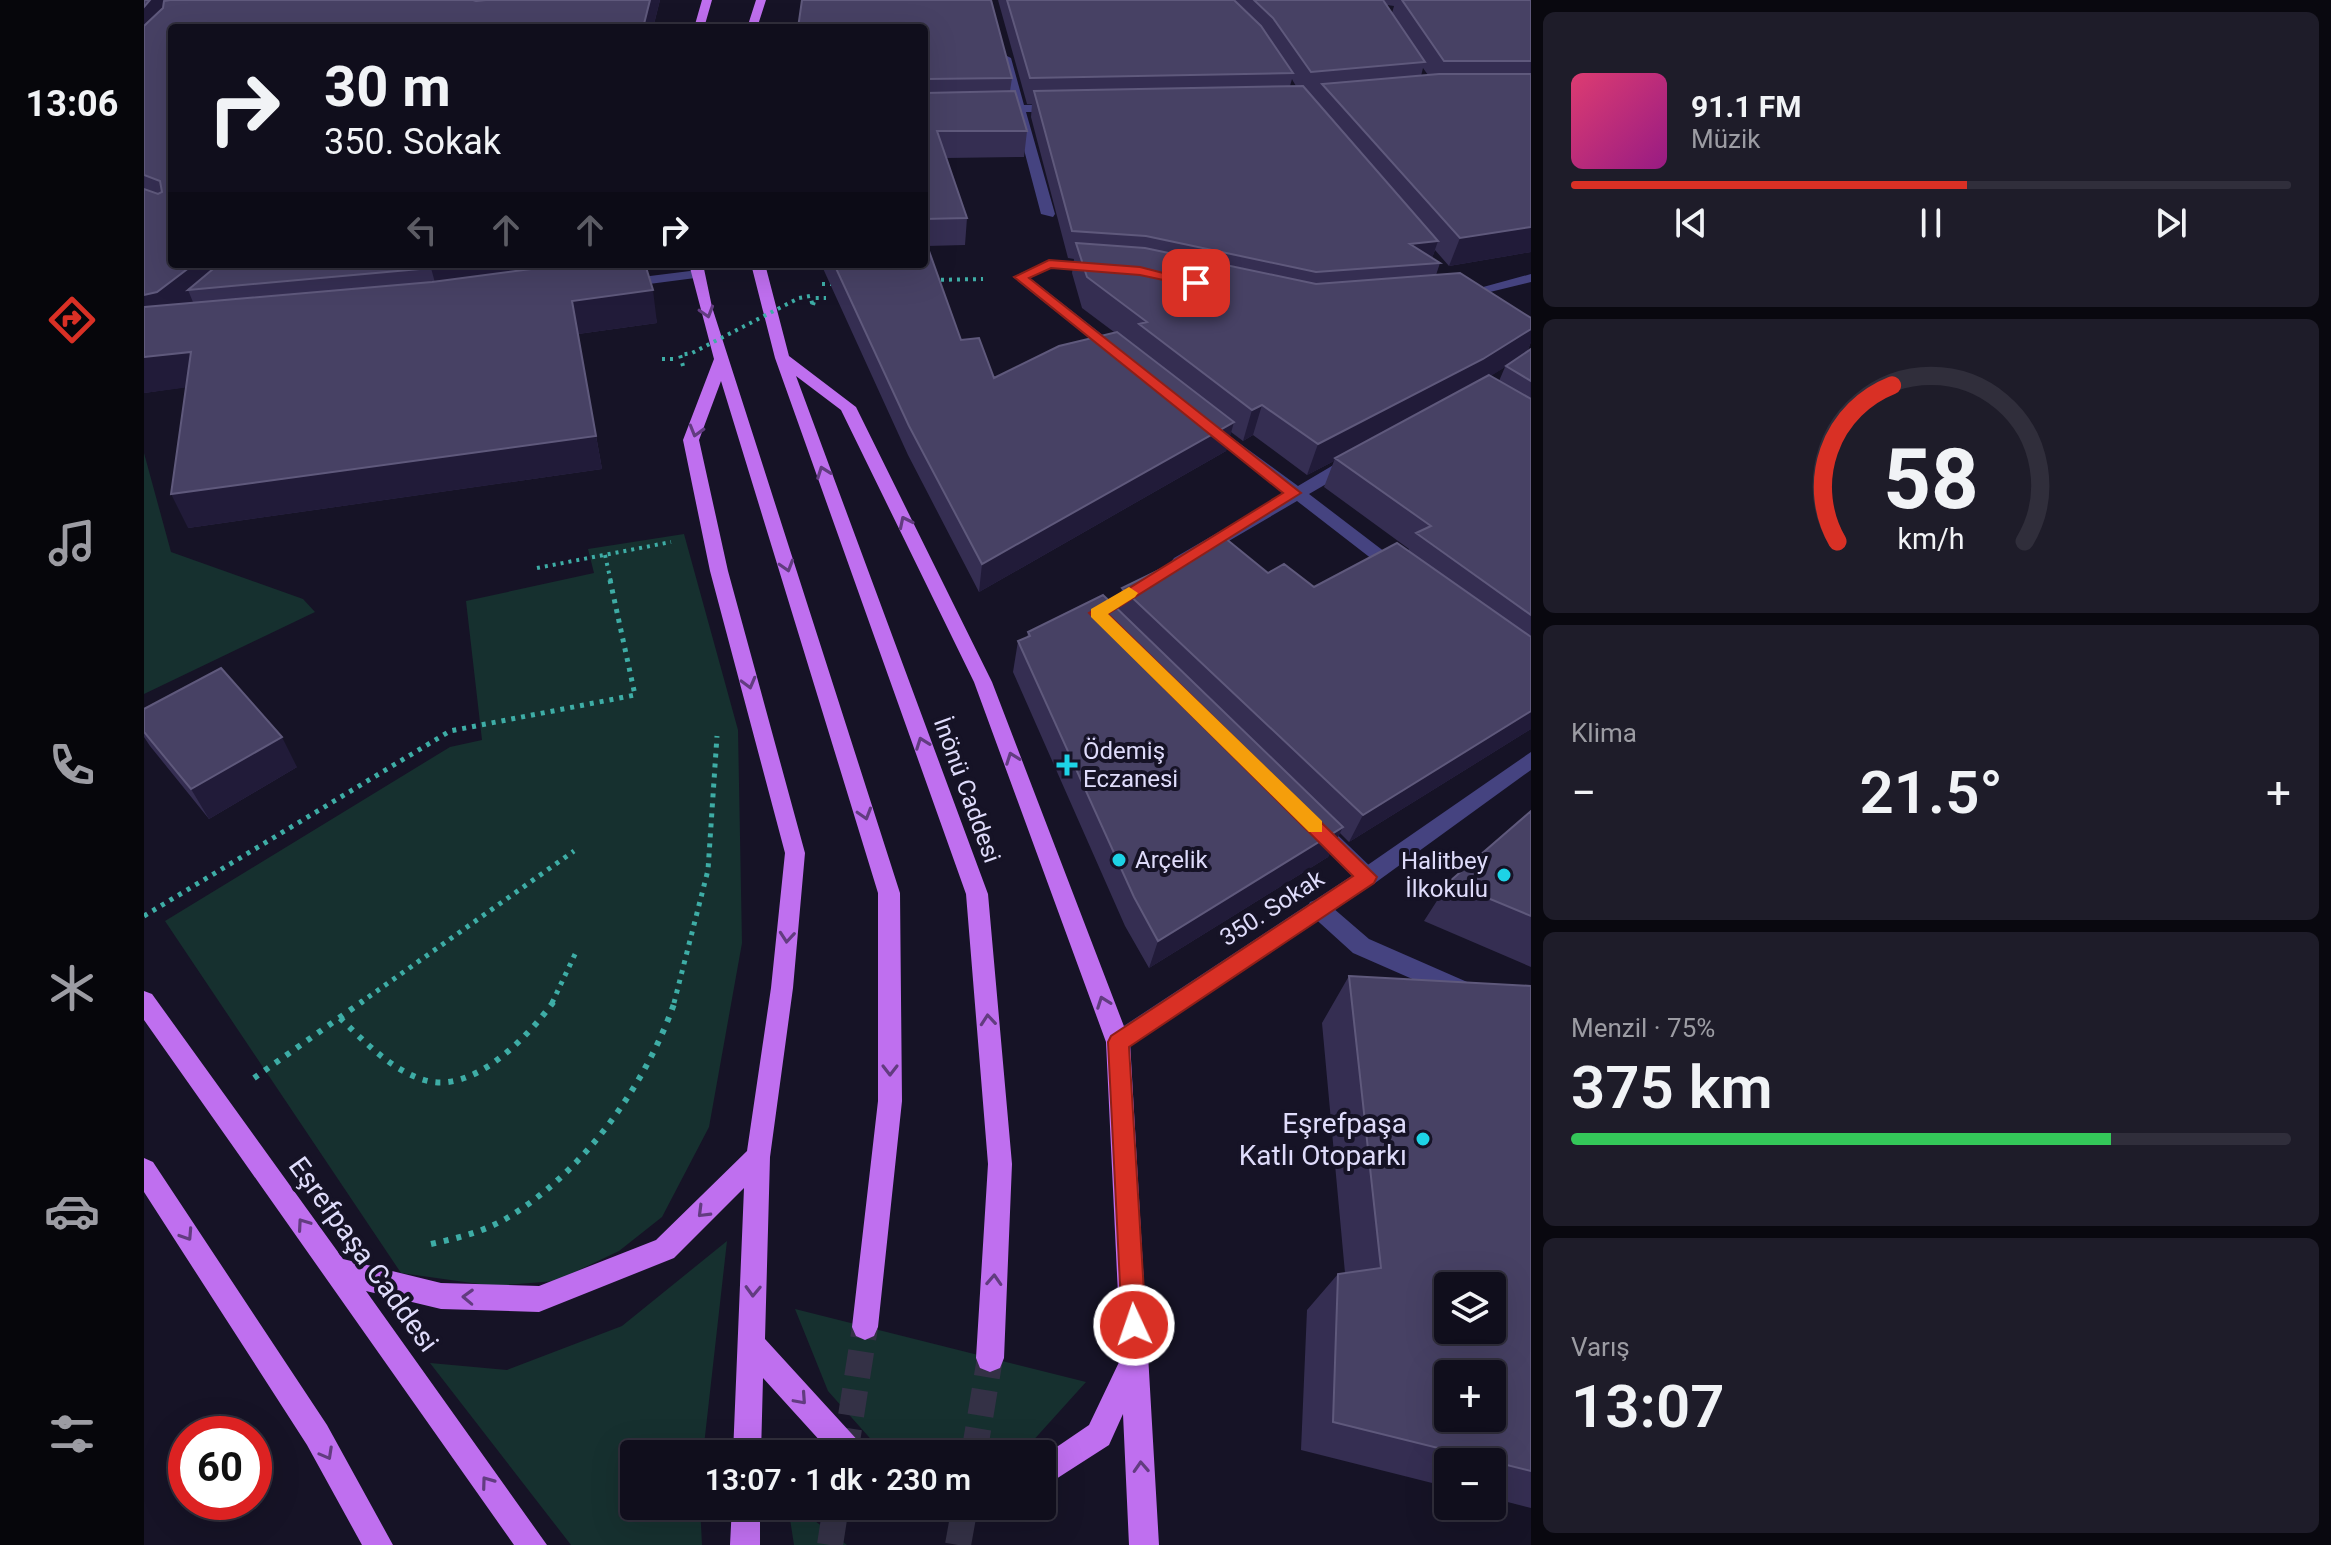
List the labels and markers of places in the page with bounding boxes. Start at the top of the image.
pin [1162,249,1230,317]
place label: Ödemiş Eczanesi [1083,737,1178,793]
marker: Ödemiş Eczanesi [1058,756,1076,774]
place label: Arçelik [1135,846,1209,874]
place label: Halitbey İlkokulu [1401,847,1489,903]
marker: Arçelik [1110,851,1128,869]
marker: Halitbey İlkokulu [1495,866,1513,884]
place label: Eşrefpaşa Katlı Otoparkı [1239,1107,1407,1172]
marker: Eşrefpaşa Katlı Otoparkı [1414,1130,1432,1148]

